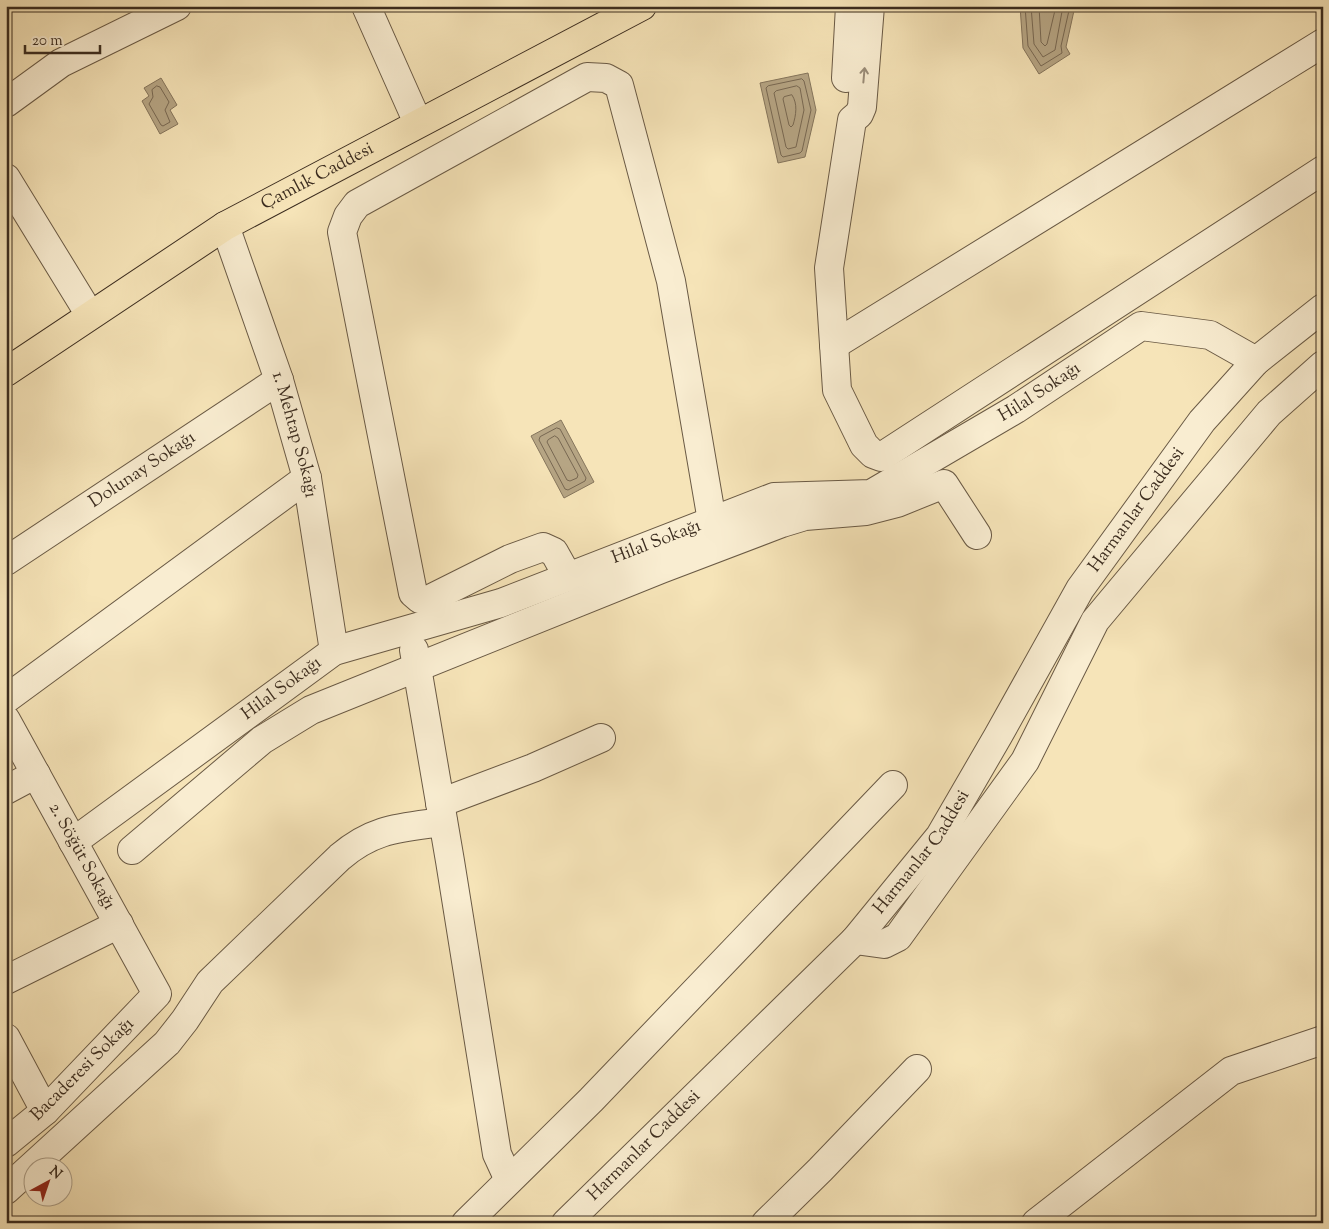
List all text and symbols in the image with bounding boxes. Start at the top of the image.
scale bar [25,22,100,54]
text: 20 m [32,31,63,52]
one-way arrow [860,67,869,83]
street label: Çamlık Caddesi [257,137,379,218]
street label: Hilal Sokağı [994,356,1086,429]
street label: 1. Mehtap Sokağı [264,368,323,500]
street label: Dolunay Sokağı [84,426,201,515]
street label: Harmanlar Caddesi [1083,442,1192,578]
street label: Hilal Sokağı [608,514,705,572]
street label: Hilal Sokağı [236,651,328,727]
street label: Harmanlar Caddesi [868,785,977,921]
street label: 2. Söğüt Sokağı [41,798,121,915]
street label: Bacaderesi Sokağı [25,1012,141,1128]
street label: Harmanlar Caddesi [582,1084,707,1208]
north arrow [22,1156,72,1206]
text: N [44,1162,66,1185]

